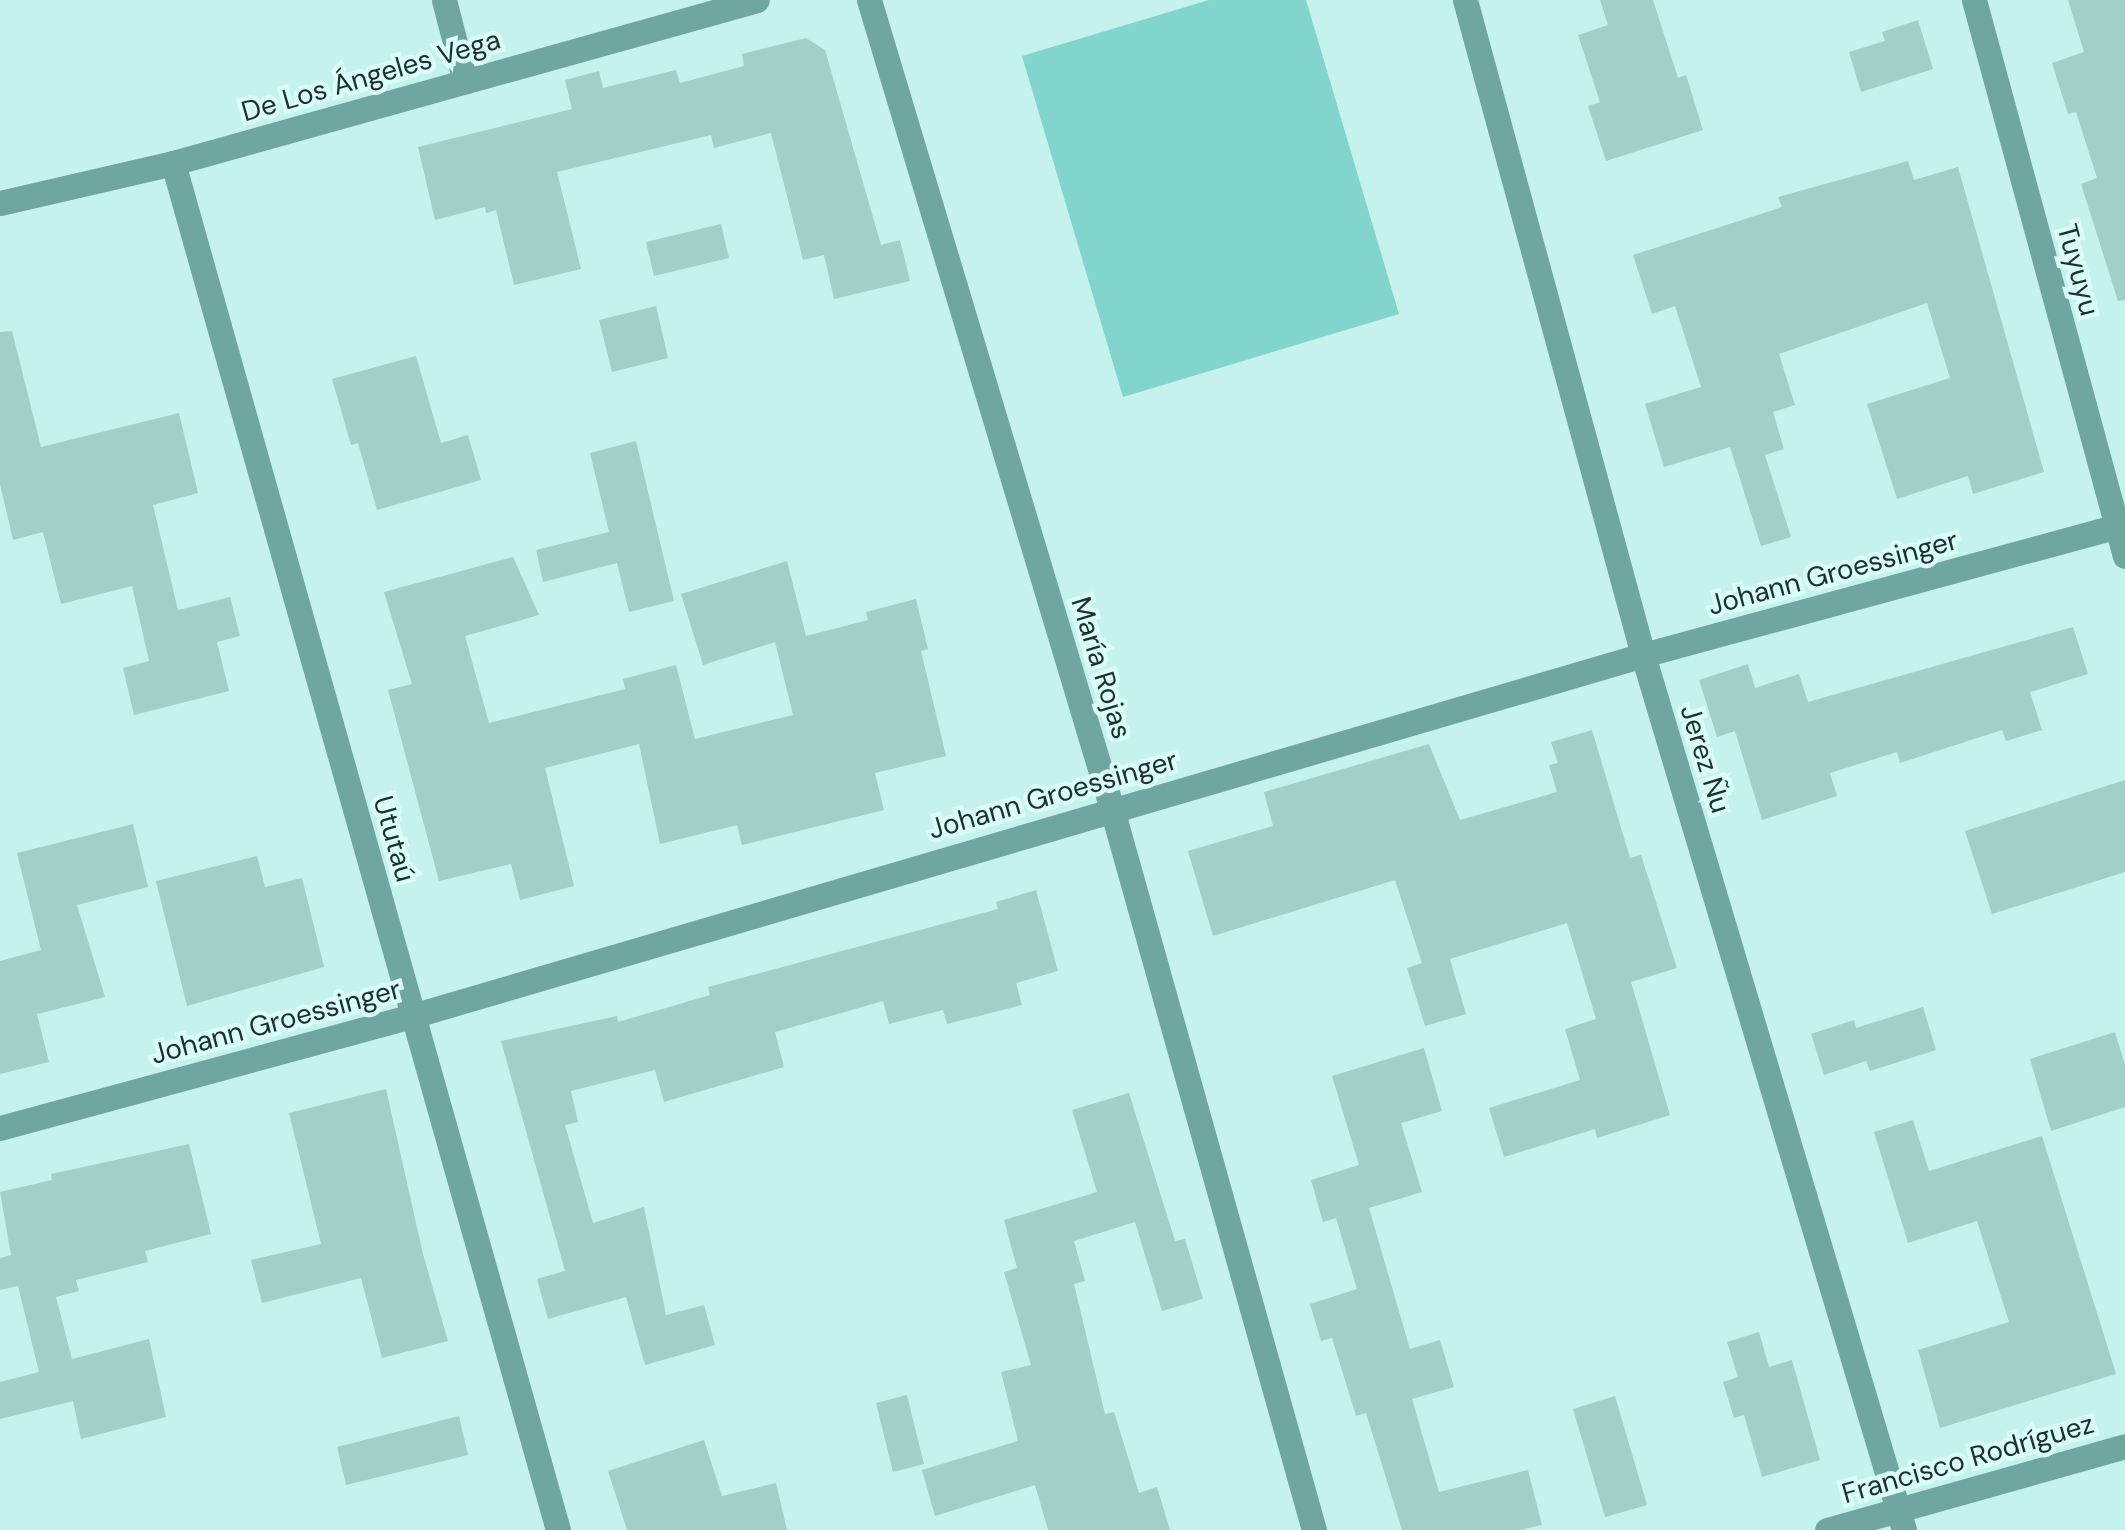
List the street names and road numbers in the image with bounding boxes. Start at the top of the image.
street label: De Los Ángeles Vega [238,23,504,129]
street label: Tuyuyu [2050,220,2106,320]
street label: Johann Groessinger [1704,523,1962,623]
street label: María Rojas [1064,593,1138,743]
street label: Jerez Ñu [1673,701,1737,817]
street label: Johann Groessinger [925,743,1181,847]
street label: Ututaú [366,792,422,886]
street label: Johann Groessinger [147,972,405,1072]
street label: Francisco Rodríguez [1838,1407,2098,1511]

